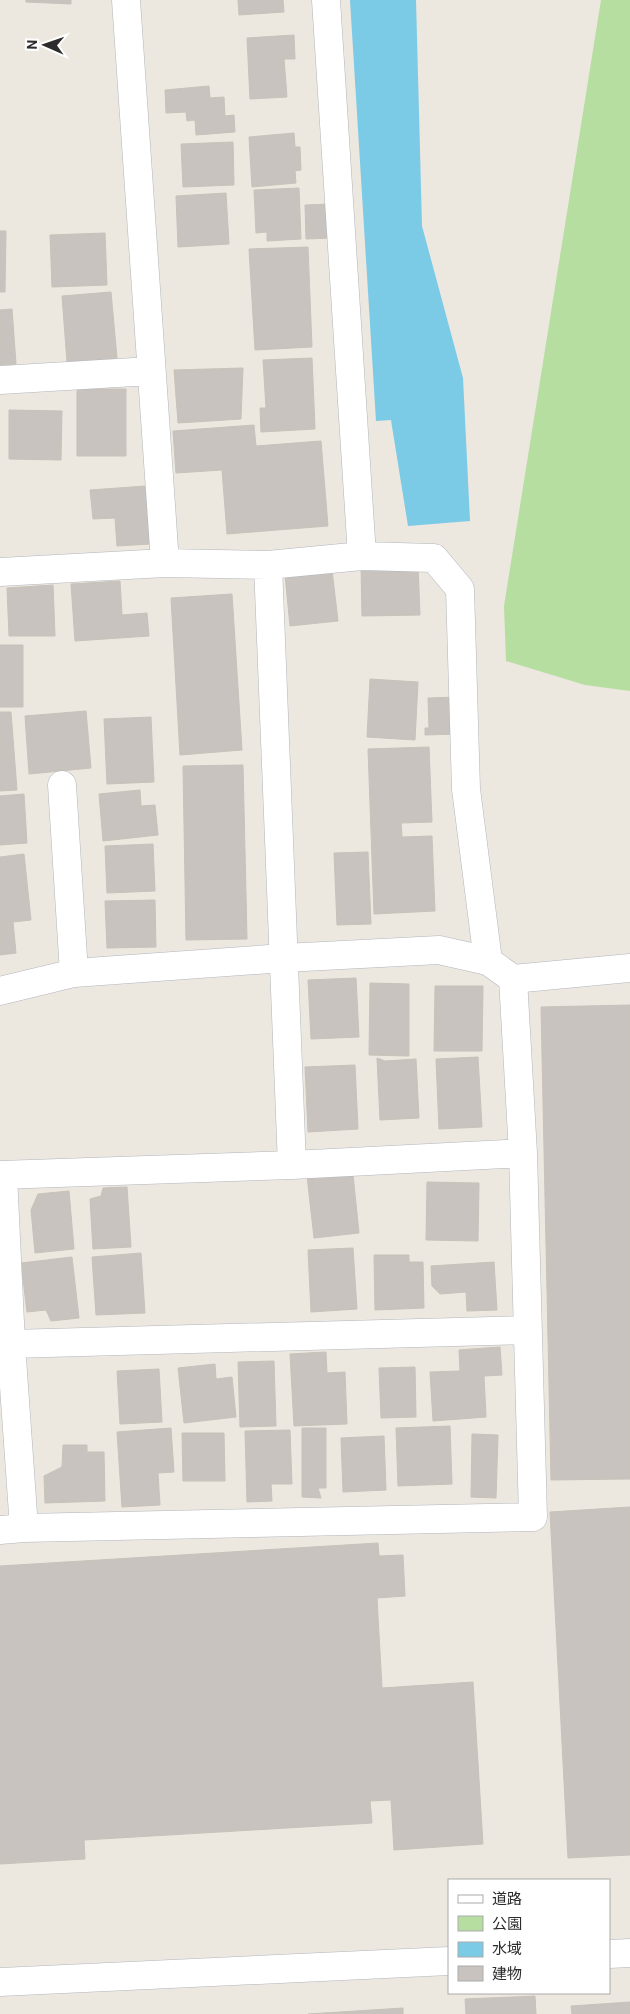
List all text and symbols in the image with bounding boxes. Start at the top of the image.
north arrow [20,20,70,70]
text: N [24,39,40,50]
legend [448,1879,610,1994]
text: 道路 [492,1890,522,1908]
text: 公園 [492,1915,522,1933]
text: 水域 [492,1940,522,1958]
text: 建物 [492,1965,522,1983]

